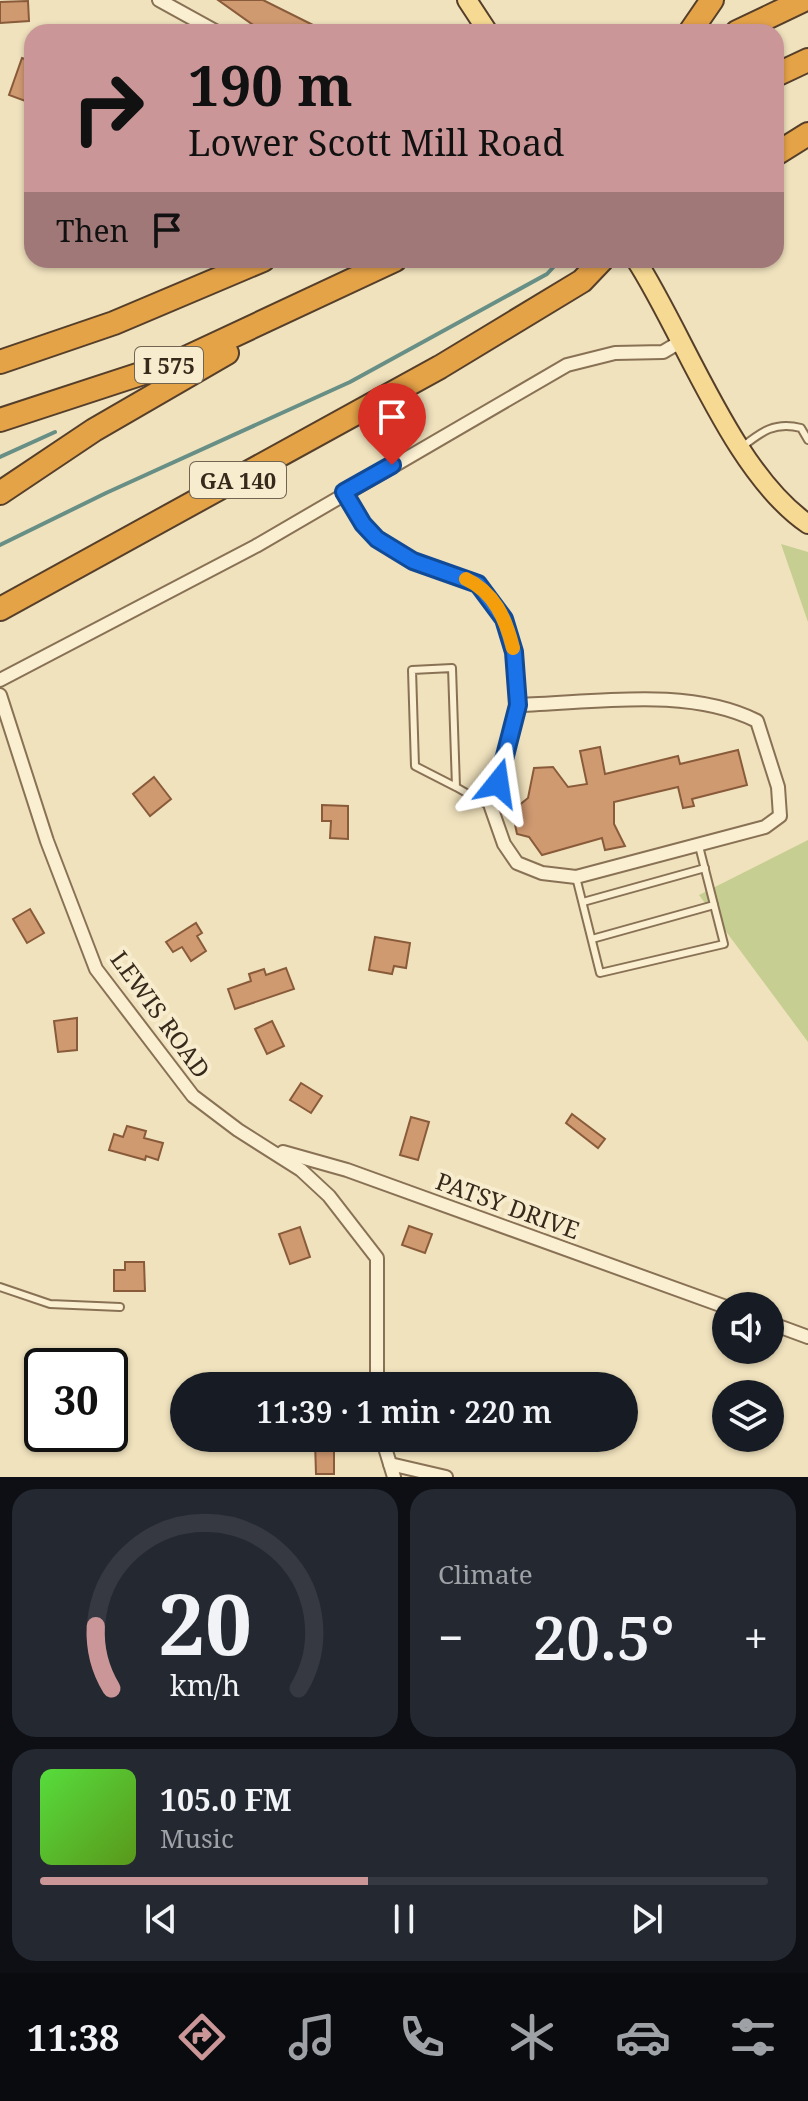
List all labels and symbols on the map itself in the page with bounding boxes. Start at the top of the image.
road number: I 575 [135,347,203,383]
pin [358,383,426,465]
road number: GA 140 [190,462,286,498]
position arrow [456,741,540,825]
street label: LEWIS ROAD [104,944,218,1084]
street label: PATSY DRIVE [432,1164,584,1246]
speed limit sign: 30 [24,1348,128,1452]

